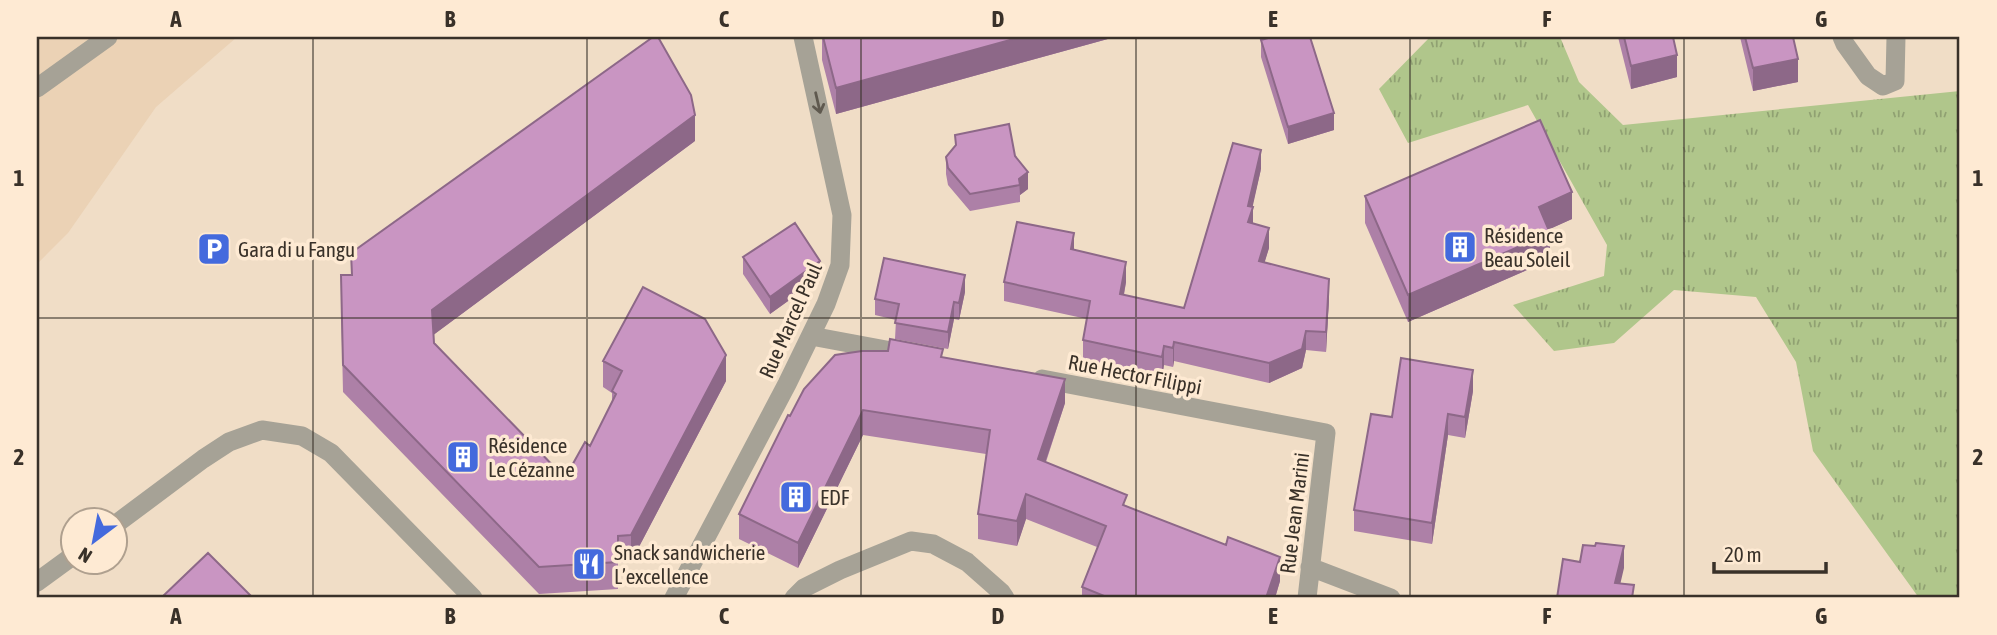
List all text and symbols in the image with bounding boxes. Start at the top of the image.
text: A [169,6,182,32]
text: B [445,6,456,32]
text: C [719,6,730,32]
text: D [992,6,1005,32]
text: E [1268,6,1278,32]
text: F [1542,6,1552,32]
text: G [1815,6,1827,32]
one-way arrow [812,91,826,114]
text: 1 [14,165,25,191]
text: 1 [1973,165,1984,191]
place label: Résidence Beau Soleil [1484,223,1571,271]
building icon: Résidence Beau Soleil [1441,228,1479,266]
parking icon: Gara di u Fangu [195,230,233,268]
place label: Gara di u Fangu [238,237,355,261]
street label: Rue Marcel Paul [754,258,826,382]
street label: Rue Hector Filippi [1066,349,1204,399]
place label: Résidence Le Cézanne [488,433,575,481]
building icon: Résidence Le Cézanne [444,438,482,476]
text: 2 [14,444,24,470]
text: 2 [1973,444,1983,470]
street label: Rue Jean Marini [1275,451,1313,575]
building icon: EDF [777,478,815,516]
place label: EDF [820,485,850,509]
north arrow [60,505,130,576]
scale bar [1714,530,1826,574]
place label: Snack sandwicherie L’excellence [614,540,765,588]
text: 20 m [1724,542,1762,566]
text: N [74,543,96,568]
restaurant icon: Snack sandwicherie L’excellence [570,545,608,583]
text: A [169,603,182,629]
text: B [445,603,456,629]
text: C [719,603,730,629]
text: D [992,603,1005,629]
text: E [1268,603,1278,629]
text: F [1542,603,1552,629]
text: G [1815,603,1827,629]

